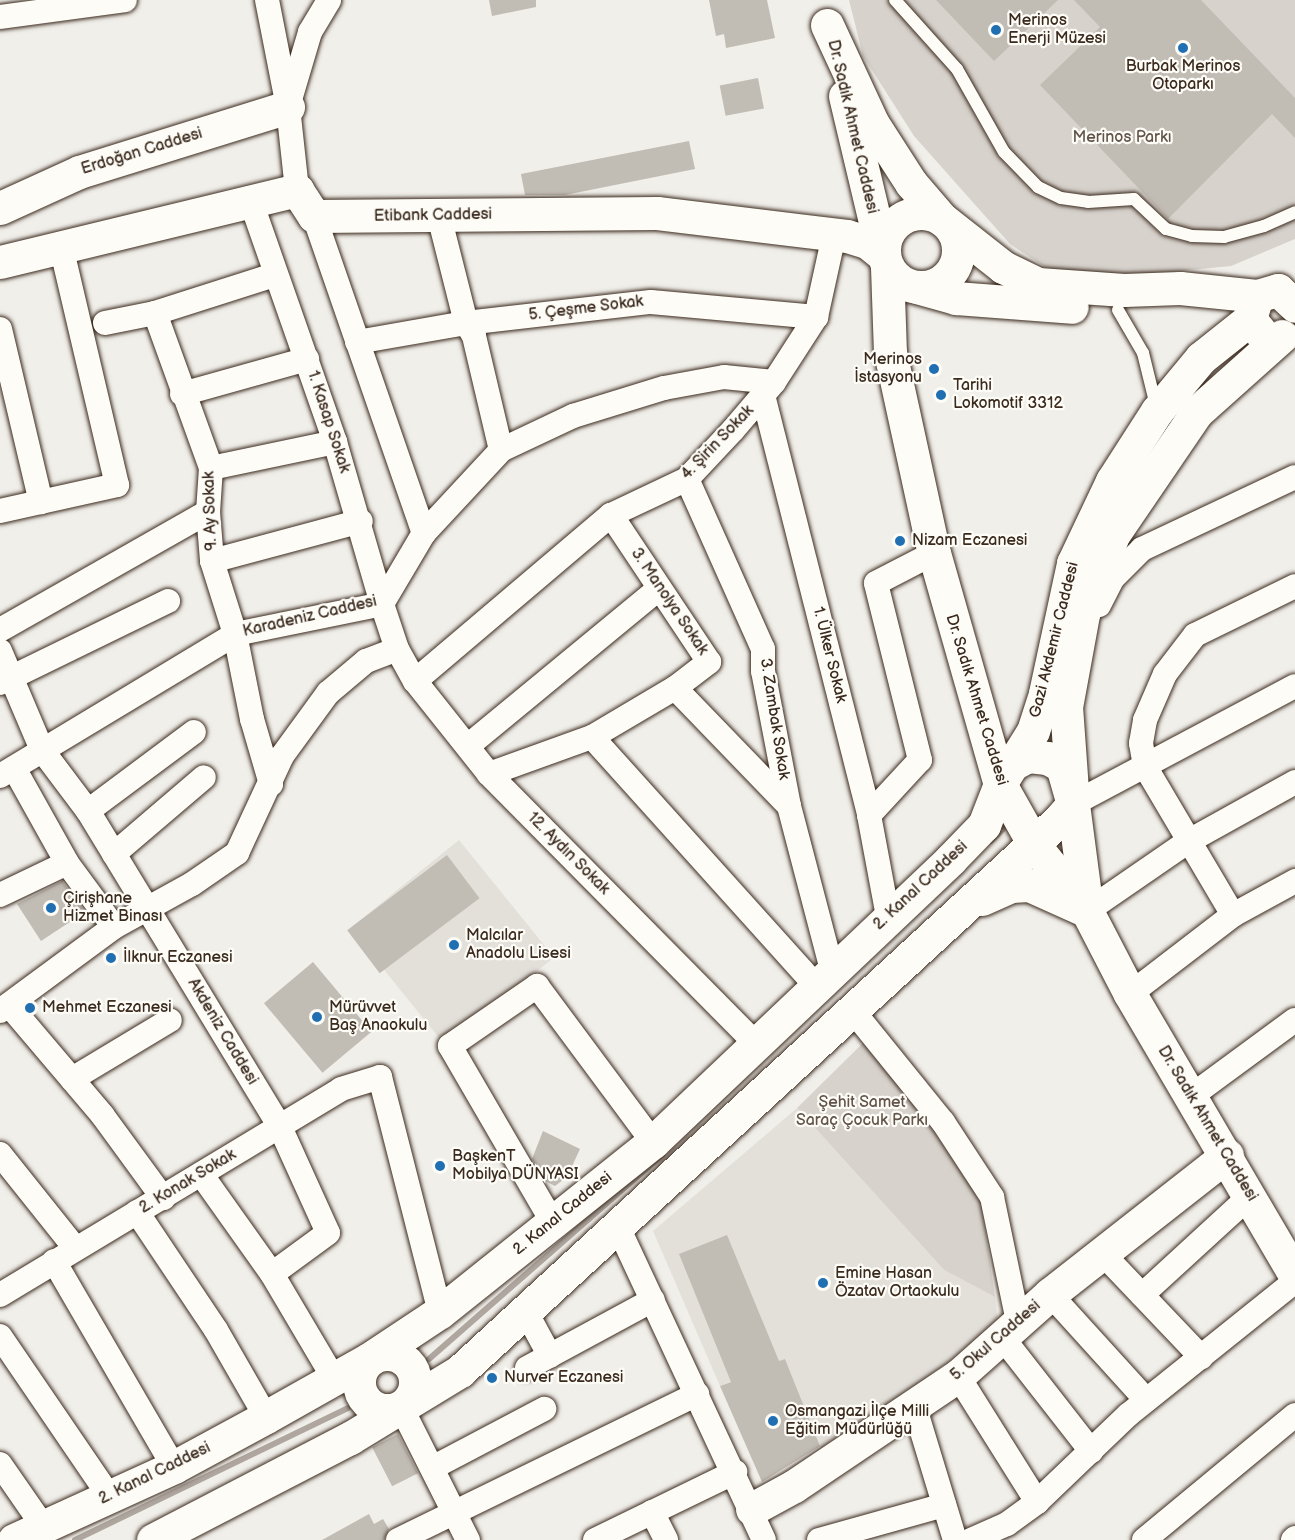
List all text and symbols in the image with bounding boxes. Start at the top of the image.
place label: Merinos Enerji Müzesi [1008,11,1106,49]
marker: Merinos Enerji Müzesi [989,23,1003,37]
street label: Dr. Sadık Ahmet Caddesi [823,38,881,216]
marker: Burbak Merinos Otoparkı [1176,41,1190,55]
place label: Burbak Merinos Otoparkı [1126,57,1240,95]
street label: Erdoğan Caddesi [79,124,205,180]
park label: Merinos Parkı [1072,128,1172,148]
street label: Etibank Caddesi [374,205,492,227]
street label: 5. Çeşme Sokak [527,292,645,326]
place label: Merinos İstasyonu [854,350,922,388]
marker: Merinos İstasyonu [927,362,941,376]
street label: 1. Kasap Sokak [302,368,354,476]
place label: Tarihi Lokomotif 3312 [953,376,1063,414]
marker: Tarihi Lokomotif 3312 [934,388,948,402]
street label: 4. Şirin Sokak [678,402,758,484]
street label: 9. Ay Sokak [200,470,222,552]
place label: Nizam Eczanesi [912,531,1028,551]
marker: Nizam Eczanesi [893,534,907,548]
street label: 3. Manolya Sokak [626,545,712,659]
street label: Gazi Akdemir Caddesi [1026,560,1084,720]
street label: Karadeniz Caddesi [241,592,379,642]
street label: 1. Ülker Sokak [808,605,850,705]
street label: Dr. Sadık Ahmet Caddesi [941,612,1011,788]
street label: 3. Zambak Sokak [755,657,793,781]
street label: 12. Aydın Sokak [523,809,613,899]
street label: 2. Kanal Caddesi [870,837,972,935]
place label: Çirişhane Hizmet Binası [63,889,163,927]
marker: Çirişhane Hizmet Binası [44,901,58,915]
place label: Malcılar Anadolu Lisesi [466,926,571,964]
marker: Malcılar Anadolu Lisesi [447,938,461,952]
place label: İlknur Eczanesi [123,948,233,968]
marker: İlknur Eczanesi [104,951,118,965]
street label: Akdeniz Caddesi [183,975,261,1089]
place label: Mehmet Eczanesi [42,998,172,1018]
place label: Mürüvvet Baş Anaokulu [329,998,427,1036]
marker: Mehmet Eczanesi [23,1001,37,1015]
marker: Mürüvvet Baş Anaokulu [310,1010,324,1024]
street label: Dr. Sadık Ahmet Caddesi [1153,1043,1261,1205]
park label: Şehit Samet Saraç Çocuk Parkı [796,1093,928,1131]
street label: 2. Konak Sokak [136,1146,240,1218]
place label: BaşkenT Mobilya DÜNYASI [452,1147,579,1185]
marker: BaşkenT Mobilya DÜNYASI [433,1159,447,1173]
street label: 2. Kanal Caddesi [510,1168,616,1260]
place label: Emine Hasan Özatav Ortaokulu [835,1264,959,1302]
marker: Emine Hasan Özatav Ortaokulu [816,1276,830,1290]
street label: 5. Okul Caddesi [947,1297,1045,1385]
place label: Nurver Eczanesi [504,1368,624,1388]
marker: Nurver Eczanesi [485,1371,499,1385]
place label: Osmangazi İlçe Milli Eğitim Müdürlüğü [785,1402,929,1440]
marker: Osmangazi İlçe Milli Eğitim Müdürlüğü [766,1414,780,1428]
street label: 2. Kanal Caddesi [96,1439,214,1509]

